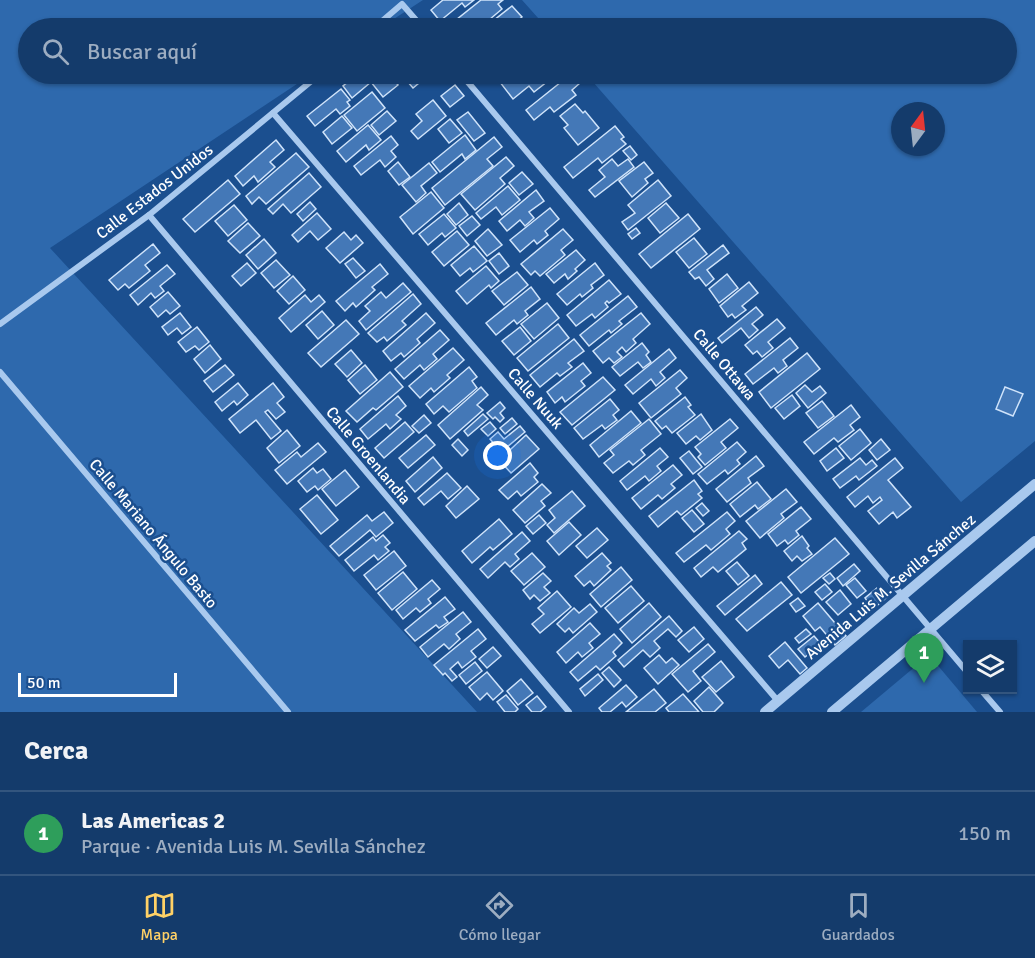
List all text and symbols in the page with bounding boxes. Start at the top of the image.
search box [18,18,1017,84]
icon: search [39,35,72,68]
text: Buscar aquí [87,38,197,65]
north arrow [891,102,945,156]
street label: Calle Estados Unidos [92,140,217,244]
street label: Calle Ottawa [688,325,760,405]
street label: Calle Nuuk [503,364,567,433]
street label: Calle Groenlandia [321,403,415,509]
your location [483,441,512,470]
street label: Calle Mariano Ángulo Basto [85,455,222,613]
street label: Avenida Luis M. Sevilla Sánchez [801,510,980,664]
pin: 1 [904,634,944,683]
map controls [963,640,1017,694]
button: layers [963,640,1017,694]
scale bar [18,670,177,698]
text: 50 m [27,673,61,693]
text: Cerca [24,735,88,767]
text: Las Americas 2 [81,807,225,834]
text: 1 [38,821,49,846]
text: 150 m [958,821,1011,846]
text: Parque · Avenida Luis M. Sevilla Sánchez [81,834,426,859]
tab: Mapa [140,889,178,945]
tab: Cómo llegar [459,889,541,945]
tab: Guardados [821,889,895,945]

